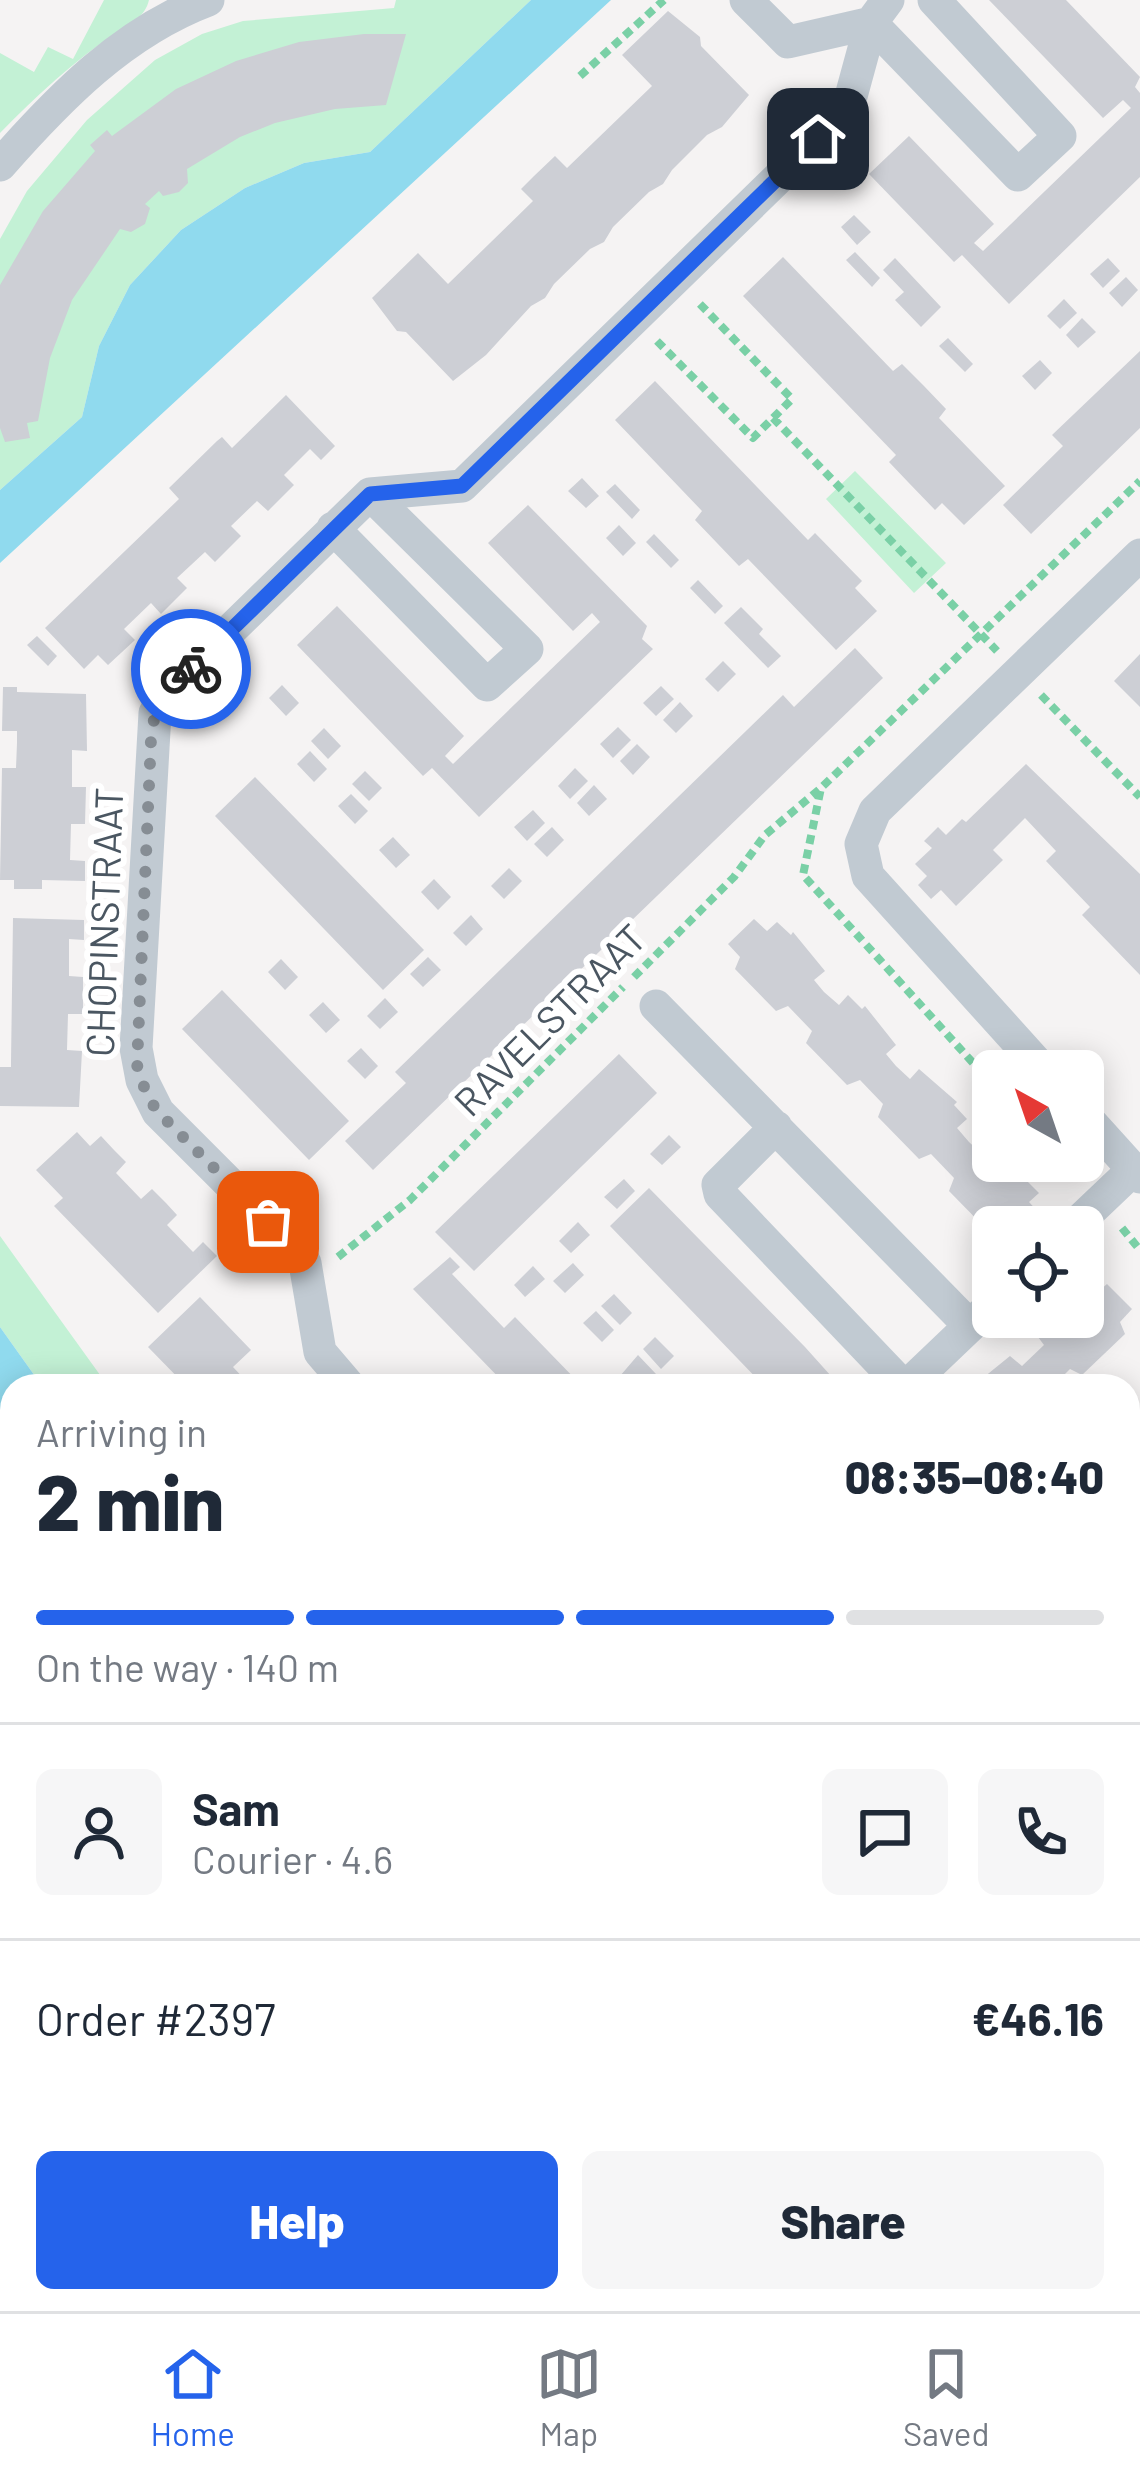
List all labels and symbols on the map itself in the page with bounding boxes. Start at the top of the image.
pin [767,88,869,190]
courier [131,609,251,729]
street label: CHOPINSTRAAT [75,787,131,1057]
street label: RAVELSTRAAT [443,913,655,1125]
north arrow [972,1050,1104,1182]
pin [217,1171,319,1273]

